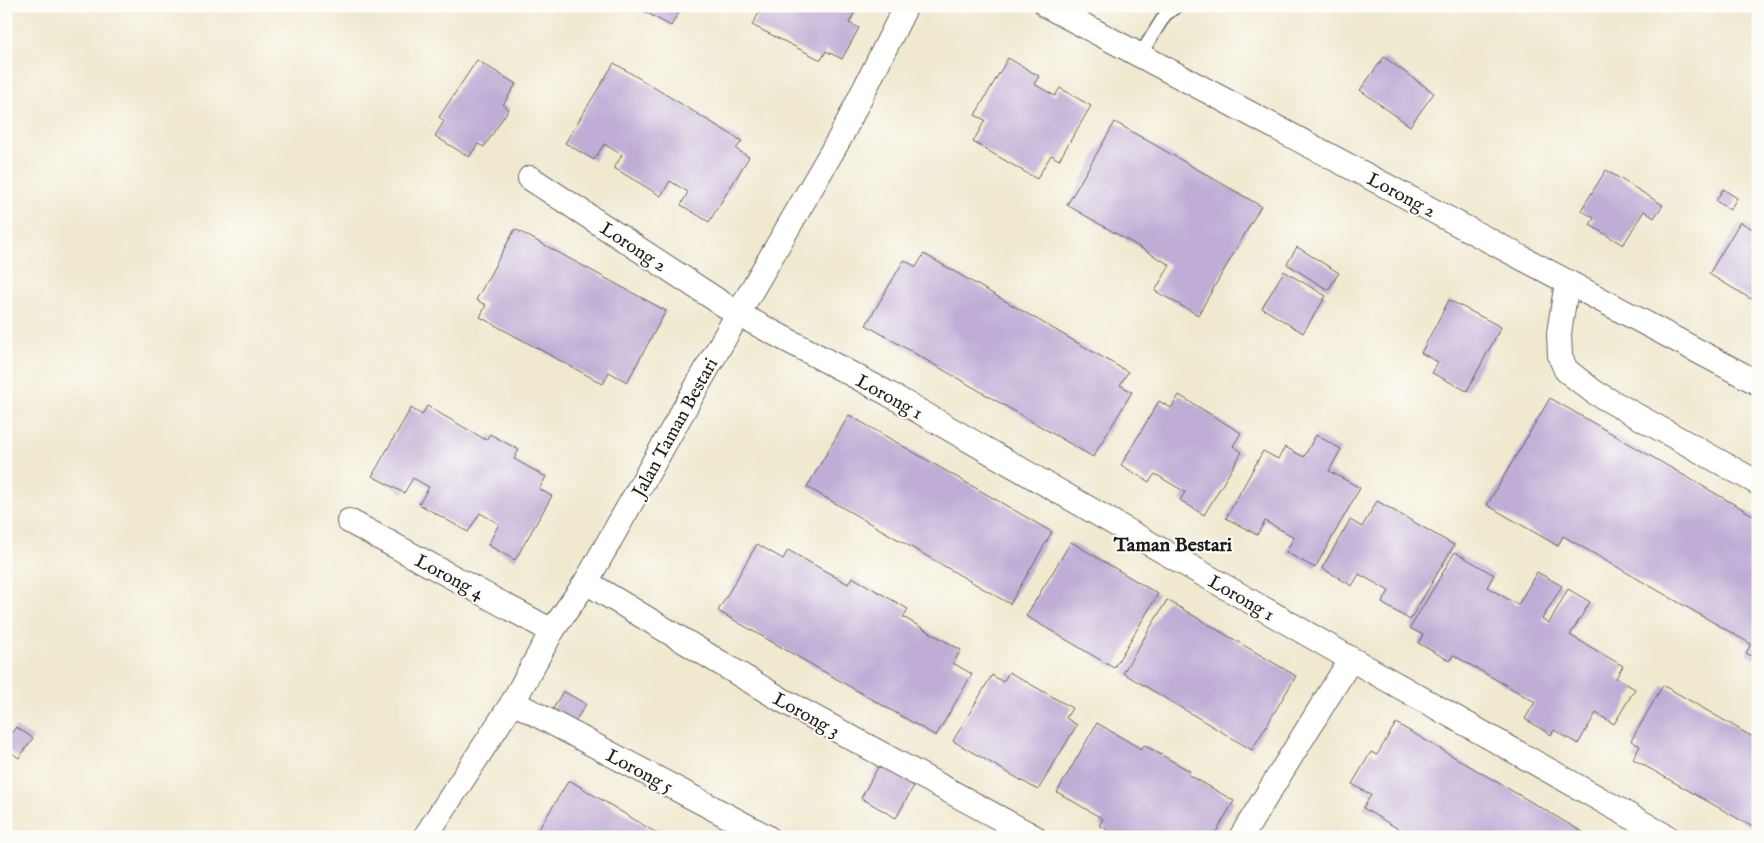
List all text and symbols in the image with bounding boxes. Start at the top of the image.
street label: Lorong 2 [1363,168,1440,224]
street label: Lorong 2 [595,217,671,278]
street label: Jalan Taman Bestari [627,354,724,504]
street label: Lorong 1 [851,370,927,426]
district label: Taman Bestari [1113,533,1233,558]
street label: Lorong 4 [410,550,488,606]
street label: Lorong 1 [1204,570,1278,627]
street label: Lorong 3 [768,688,844,744]
street label: Lorong 5 [601,744,677,799]

